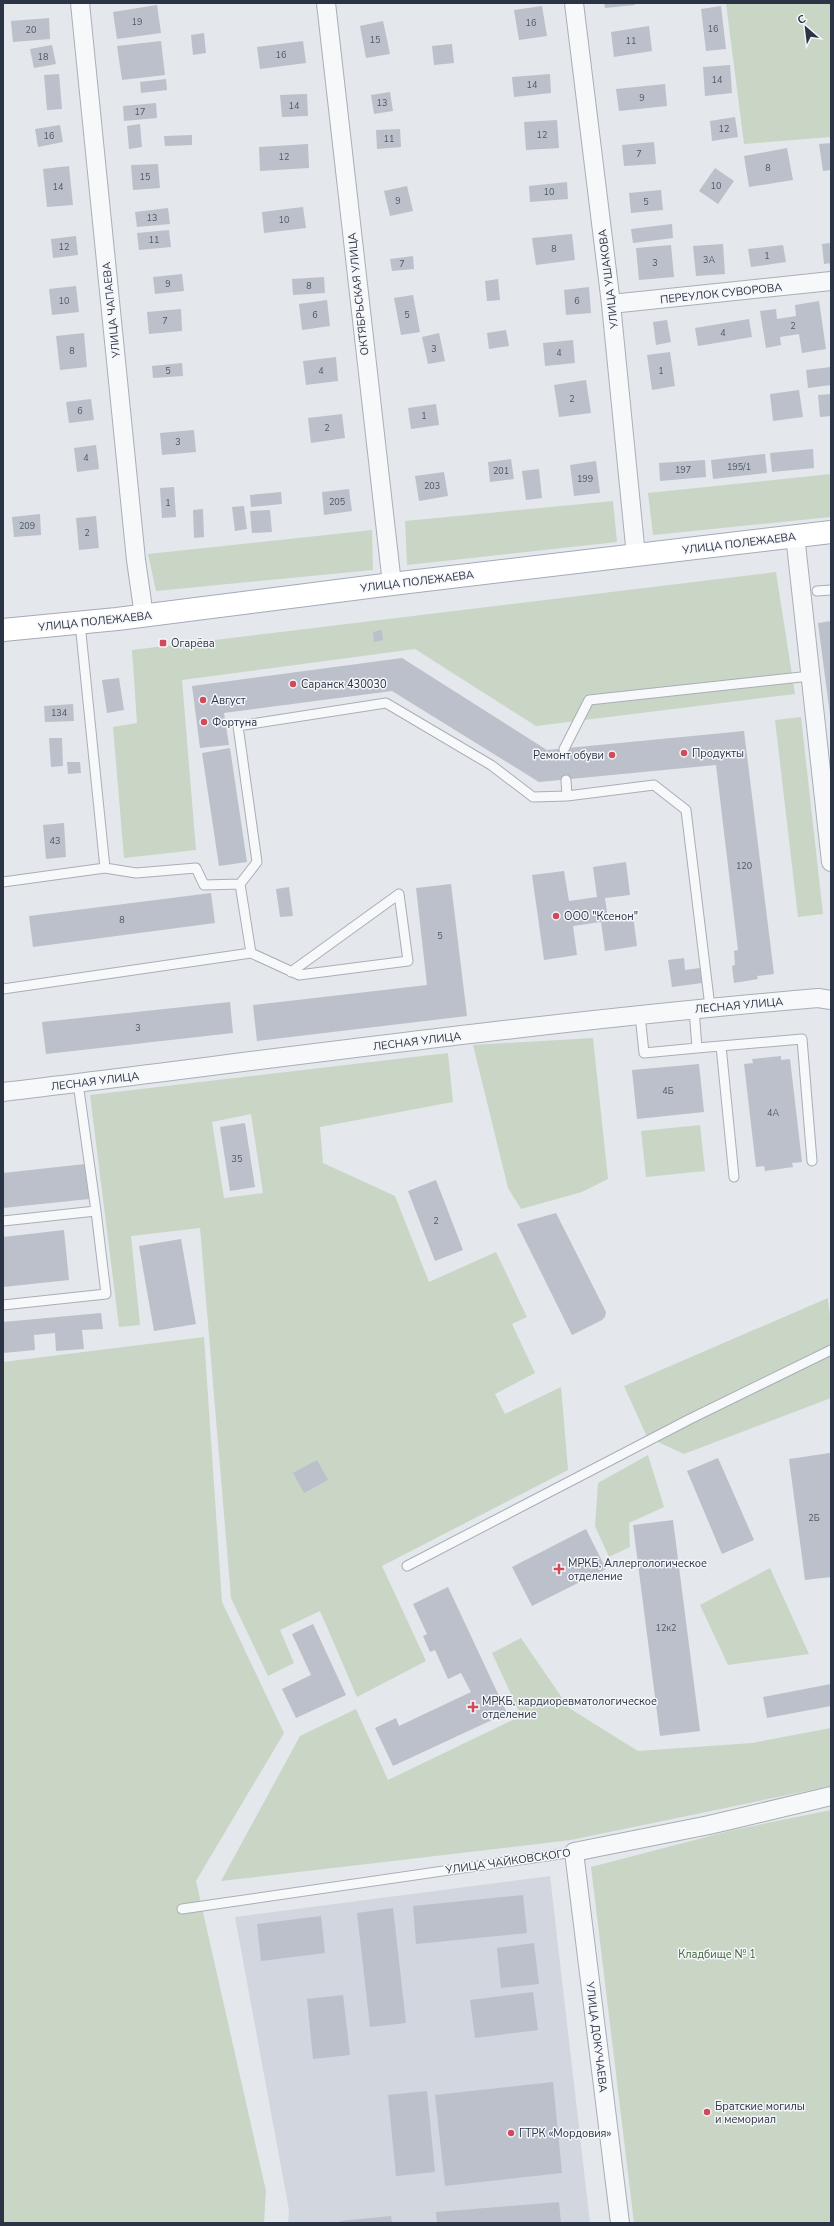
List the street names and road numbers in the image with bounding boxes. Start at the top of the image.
street label: УЛИЦА УШАКОВА [595,228,622,331]
street label: ОКТЯБРЬСКАЯ УЛИЦА [345,232,372,356]
street label: УЛИЦА ЧАПАЕВА [99,261,124,360]
street label: ПЕРЕУЛОК СУВОРОВА [659,280,783,307]
street label: УЛИЦА ПОЛЕЖАЕВА [680,529,797,558]
street label: УЛИЦА ПОЛЕЖАЕВА [358,567,475,596]
street label: УЛИЦА ПОЛЕЖАЕВА [36,608,153,635]
street label: ЛЕСНАЯ УЛИЦА [694,994,784,1017]
street label: ЛЕСНАЯ УЛИЦА [372,1029,462,1054]
street label: ЛЕСНАЯ УЛИЦА [50,1069,140,1094]
street label: УЛИЦА ЧАЙКОВСКОГО [443,1845,572,1878]
street label: УЛИЦА ДОКУЧАЕВА [582,1980,611,2093]

